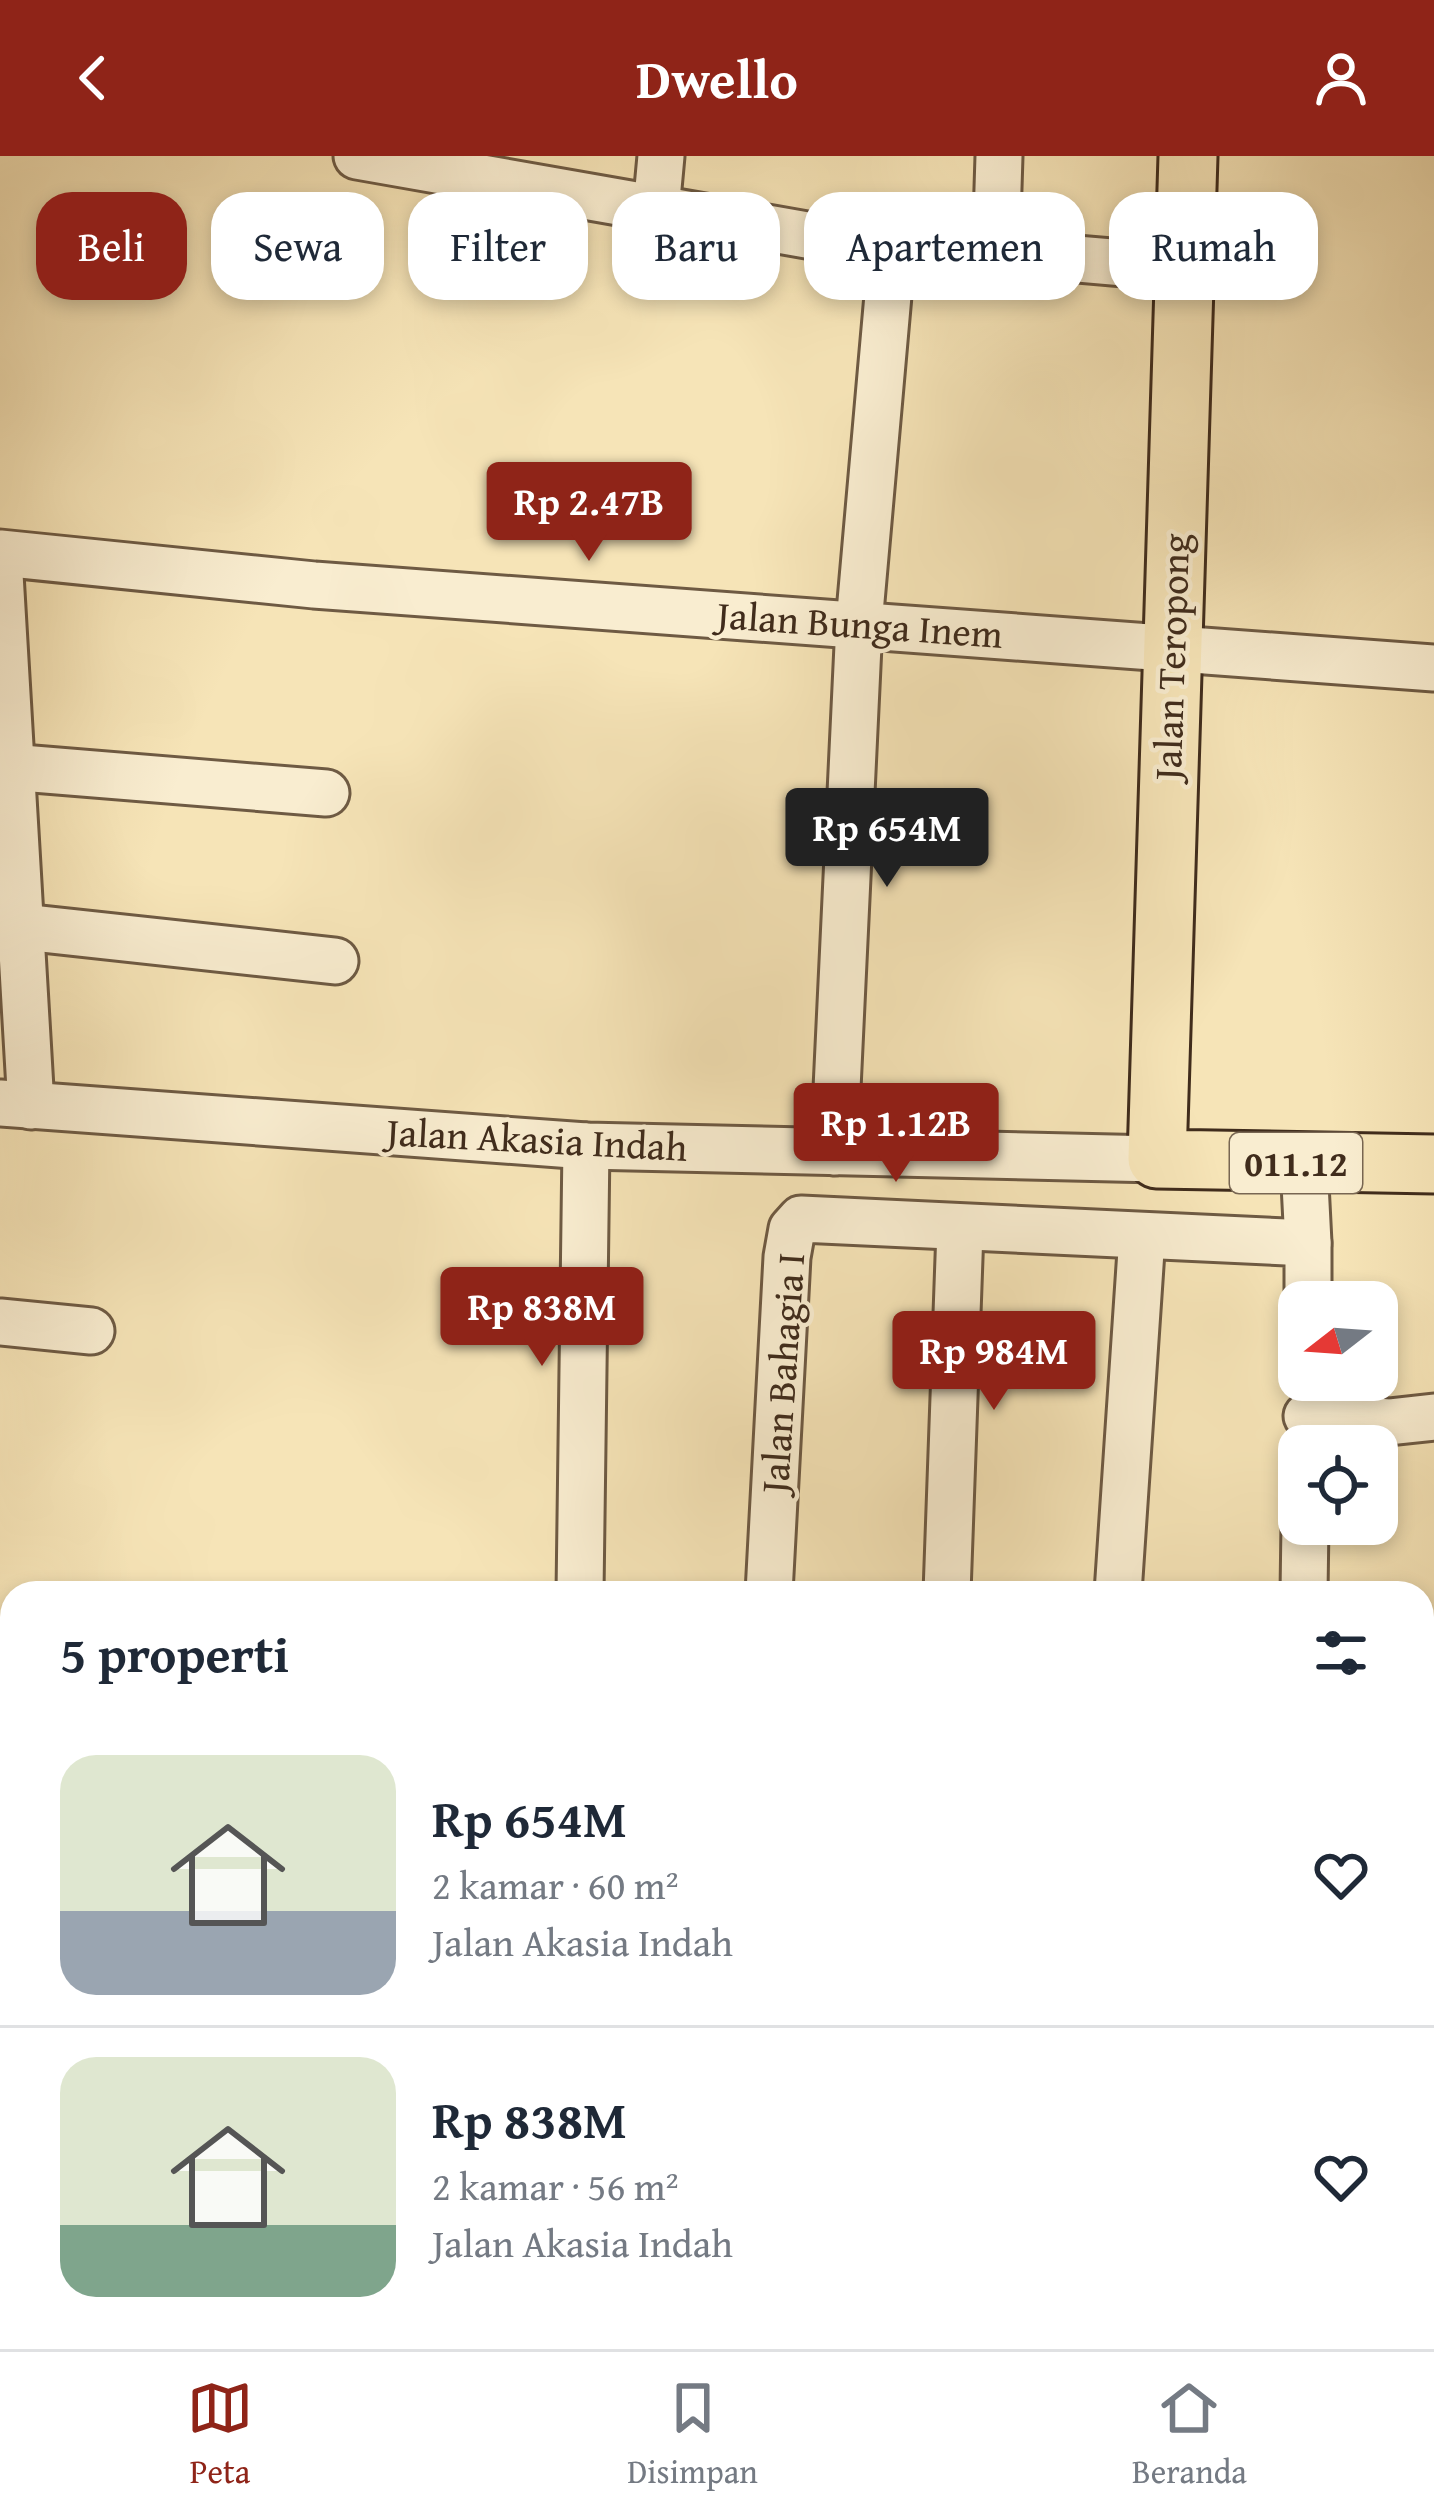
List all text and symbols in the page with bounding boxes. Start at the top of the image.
text: Dwello [636,39,798,118]
icon: back [60,45,126,111]
icon: person [1308,45,1374,111]
chip: Beli [36,192,187,300]
chip: Sewa [211,192,384,300]
chip: Filter [408,192,588,300]
chip: Baru [612,192,780,300]
chip: Apartemen [804,192,1085,300]
chip: Rumah [1109,192,1318,300]
pin: Rp 2.47B [465,462,713,564]
text: Rp 2.47B [514,472,664,529]
street label: Jalan Teropong [1138,532,1203,786]
street label: Jalan Bunga Inem [710,585,1005,662]
pin: Rp 654M [776,788,998,890]
text: Rp 654M [812,798,962,855]
pin: Rp 1.12B [772,1083,1020,1185]
text: Rp 1.12B [821,1093,971,1150]
street label: Jalan Akasia Indah [380,1102,689,1175]
road number: 011.12 [1230,1133,1362,1193]
street label: Jalan Bahagia I [744,1251,818,1500]
pin: Rp 838M [431,1267,653,1369]
text: Rp 838M [467,1277,617,1334]
north arrow [1278,1281,1398,1401]
map controls [1278,1281,1398,1545]
pin: Rp 984M [883,1311,1105,1413]
text: Rp 984M [919,1321,1069,1378]
button: locate [1278,1425,1398,1545]
text: 5 properti [60,1616,289,1691]
icon: filters [1308,1620,1374,1686]
text: Rp 654M [432,1781,627,1856]
icon: home [156,1803,300,1947]
icon: heart [1308,1842,1374,1908]
text: 2 kamar · 60 m² [432,1856,679,1913]
text: Jalan Akasia Indah [432,1913,733,1970]
text: Rp 838M [432,2082,627,2157]
icon: home [156,2105,300,2249]
icon: heart [1308,2144,1374,2210]
text: 2 kamar · 56 m² [432,2157,679,2214]
text: Jalan Akasia Indah [432,2214,733,2271]
tab: Peta [187,2375,253,2495]
tab: Disimpan [627,2375,758,2495]
tab: Beranda [1132,2375,1247,2495]

